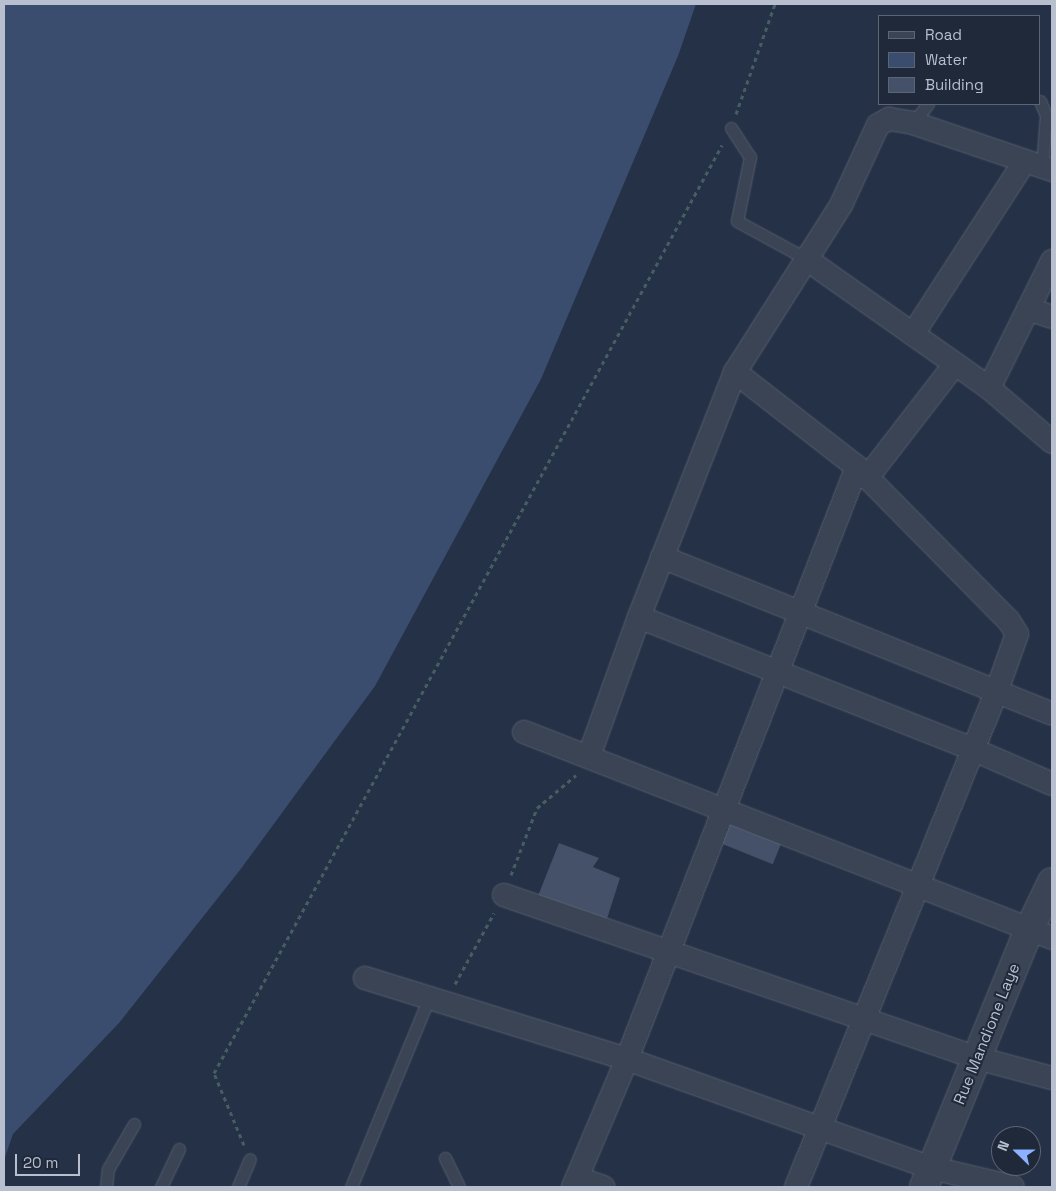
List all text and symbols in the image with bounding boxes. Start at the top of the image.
legend [878,15,1041,105]
text: Road [925,25,962,44]
text: Water [925,50,967,69]
text: Building [925,75,984,94]
street label: Rue Mandione Laye [950,960,1024,1108]
north arrow [991,1126,1041,1176]
text: N [993,1138,1013,1153]
scale bar [18,1144,82,1176]
text: 20 m [23,1153,58,1172]

